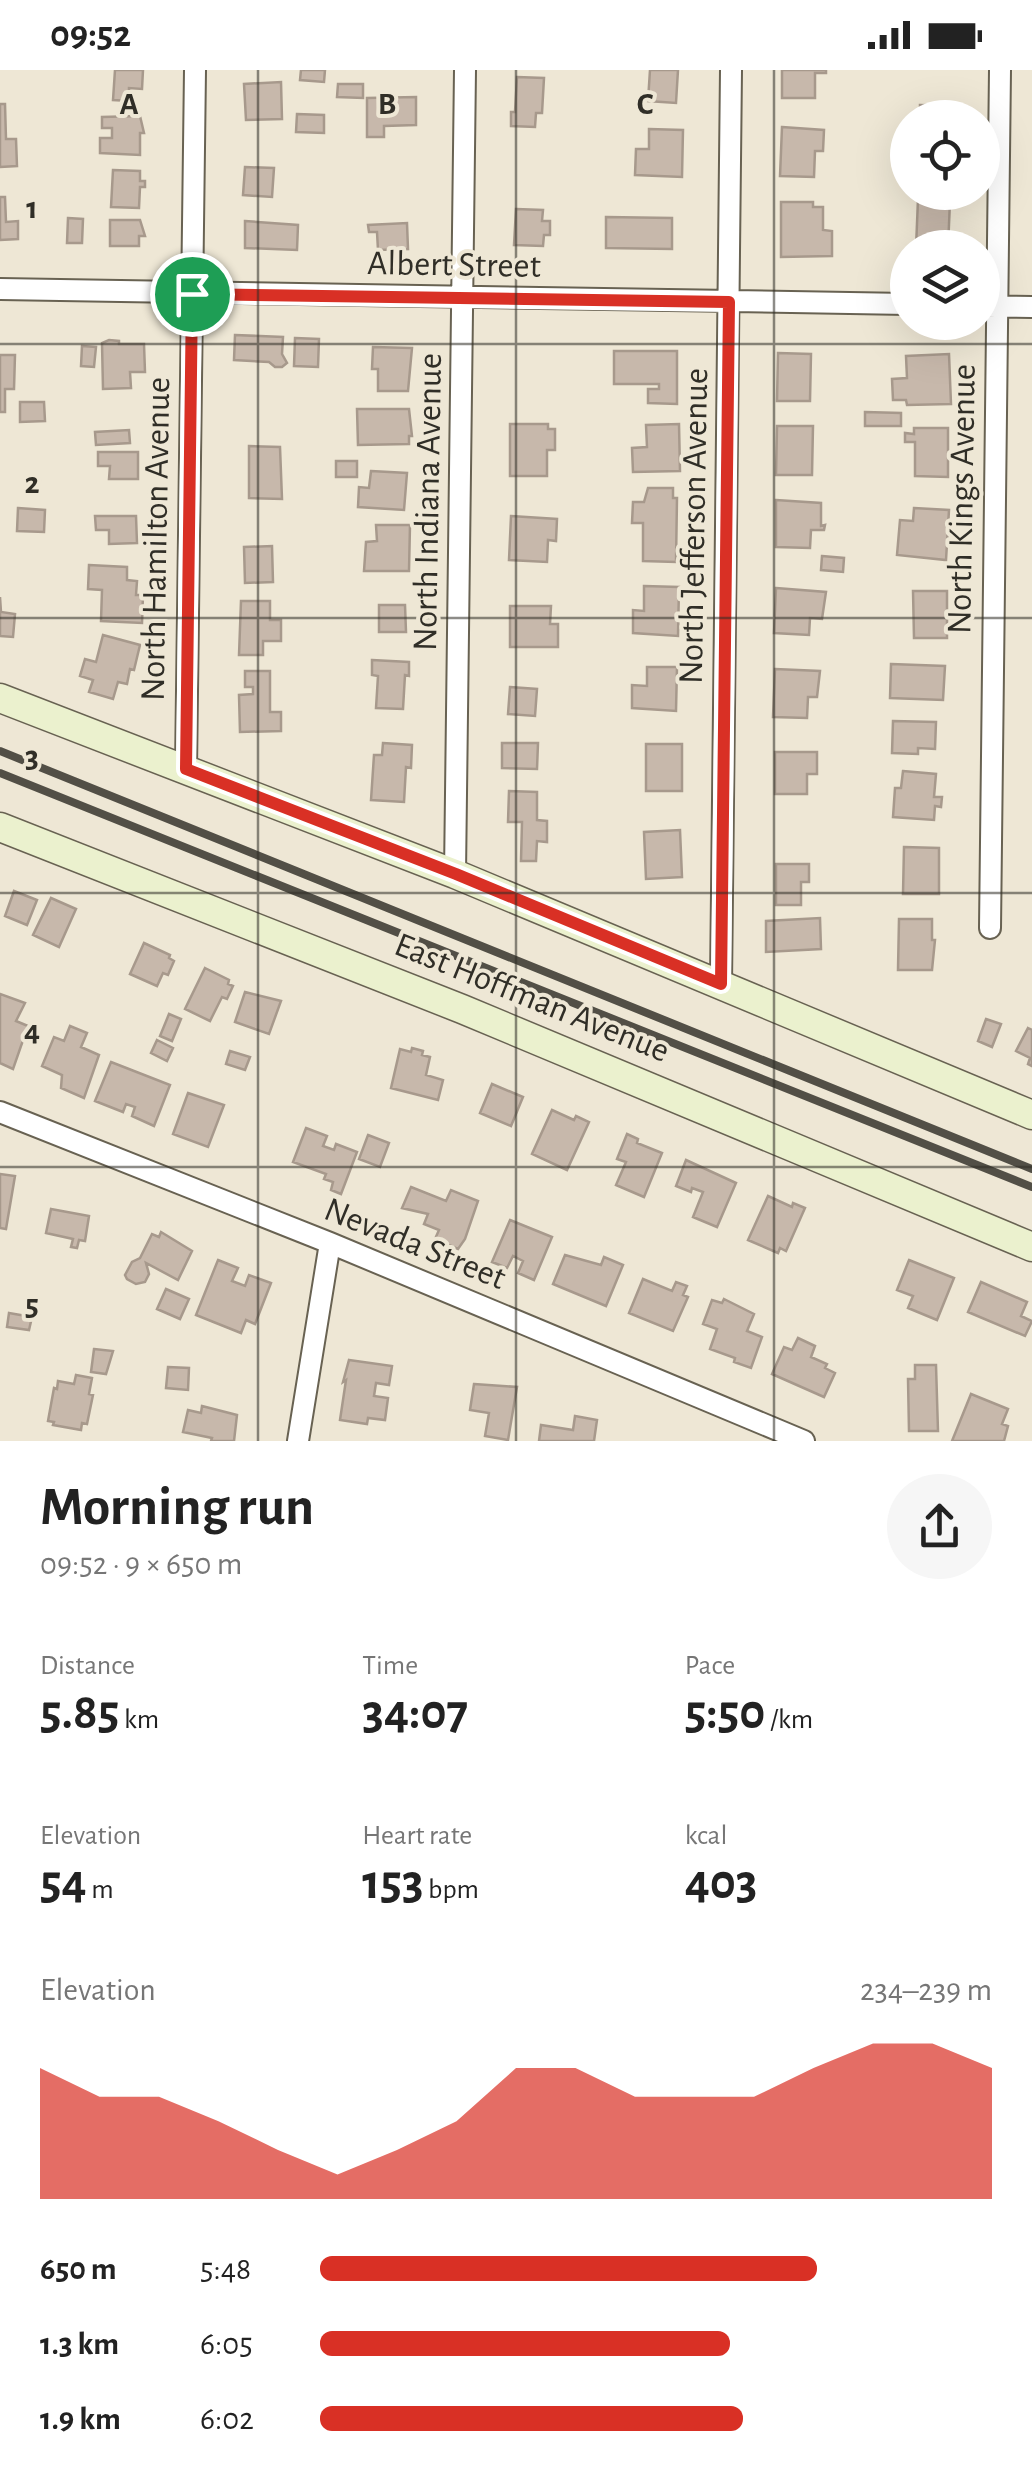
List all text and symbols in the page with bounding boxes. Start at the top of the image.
text: 09:52 [50,16,131,54]
text: A [119,88,139,120]
text: B [378,88,396,120]
text: C [637,88,654,120]
map controls [890,100,1000,340]
button: locate [890,100,1000,210]
text: 1 [26,192,38,224]
button: layers [890,230,1000,340]
street label: Albert Street [367,246,541,284]
pin [150,252,235,337]
icon: arrive [165,267,220,322]
street label: North Indiana Avenue [408,353,448,651]
street label: North Kings Avenue [942,364,982,634]
street label: North Jefferson Avenue [674,368,714,684]
street label: North Hamilton Avenue [136,377,176,701]
text: 2 [24,467,40,499]
text: 3 [25,741,39,773]
street label: East Hoffman Avenue [390,927,674,1069]
text: 4 [24,1015,40,1047]
street label: Nevada Street [319,1192,511,1296]
text: 5 [25,1289,39,1321]
button: share [887,1474,992,1579]
text: Morning run [40,1480,314,1535]
text: 09:52 · 9 × 650 m [40,1548,242,1580]
text: Distance [40,1652,135,1680]
text: Time [362,1652,418,1680]
text: Pace [685,1652,735,1680]
text: 5.85 [40,1688,119,1738]
text: 34:07 [362,1688,468,1738]
text: 5:50 [685,1688,765,1738]
text: km [119,1706,159,1734]
text: /km [765,1706,813,1734]
text: Elevation [40,1822,141,1850]
text: Heart rate [362,1822,472,1850]
text: kcal [685,1822,727,1850]
text: 54 [40,1858,87,1908]
text: 153 [362,1858,423,1908]
text: 403 [685,1858,757,1908]
text: m [87,1876,114,1904]
text: bpm [423,1876,479,1904]
text: Elevation [40,1974,156,2006]
text: 234–239 m [860,1974,992,2006]
text: 650 m [40,2253,117,2285]
text: 5:48 [200,2253,251,2285]
text: 1.3 km [40,2328,119,2360]
text: 6:05 [200,2328,253,2360]
text: 1.9 km [40,2403,121,2435]
text: 6:02 [200,2403,254,2435]

